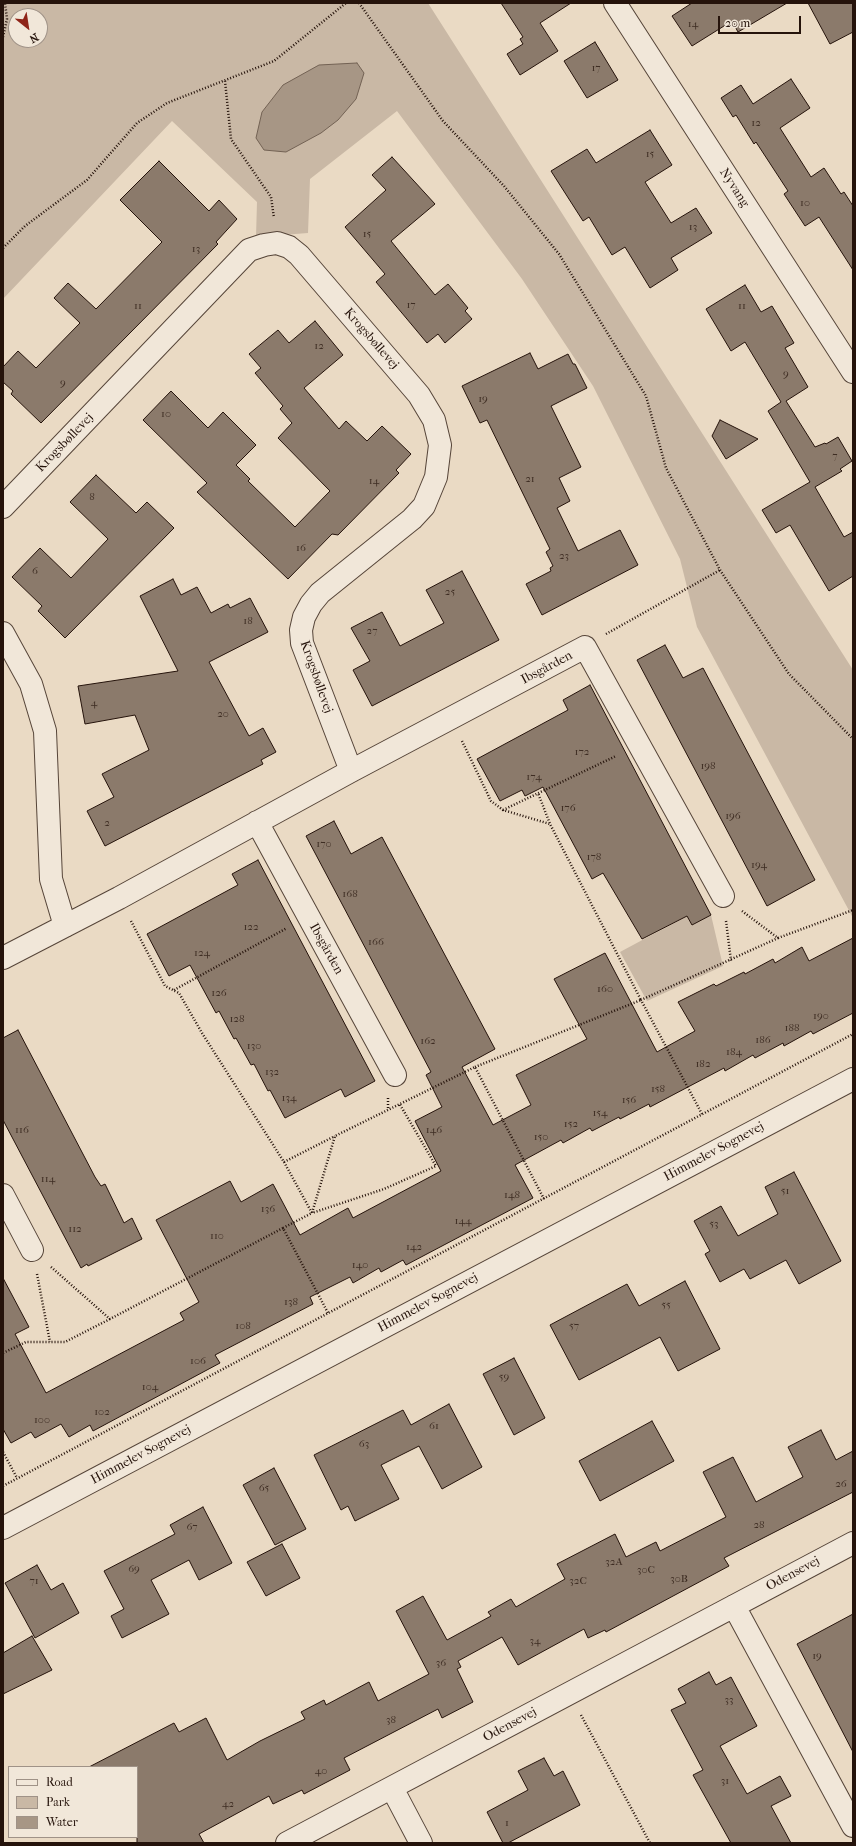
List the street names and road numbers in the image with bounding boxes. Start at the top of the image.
street label: Nyvang [716,166,752,210]
street label: Krogsbøllevej [340,305,402,373]
street label: Krogsbøllevej [33,410,97,476]
street label: Krogsbøllevej [296,639,336,715]
street label: Ibsgården [519,648,575,688]
street label: Ibsgården [306,921,346,977]
street label: Himmelev Sognevej [661,1119,767,1185]
street label: Himmelev Sognevej [375,1270,481,1336]
street label: Himmelev Sognevej [88,1422,194,1488]
street label: Odensevej [764,1553,822,1595]
street label: Odensevej [481,1704,539,1746]

